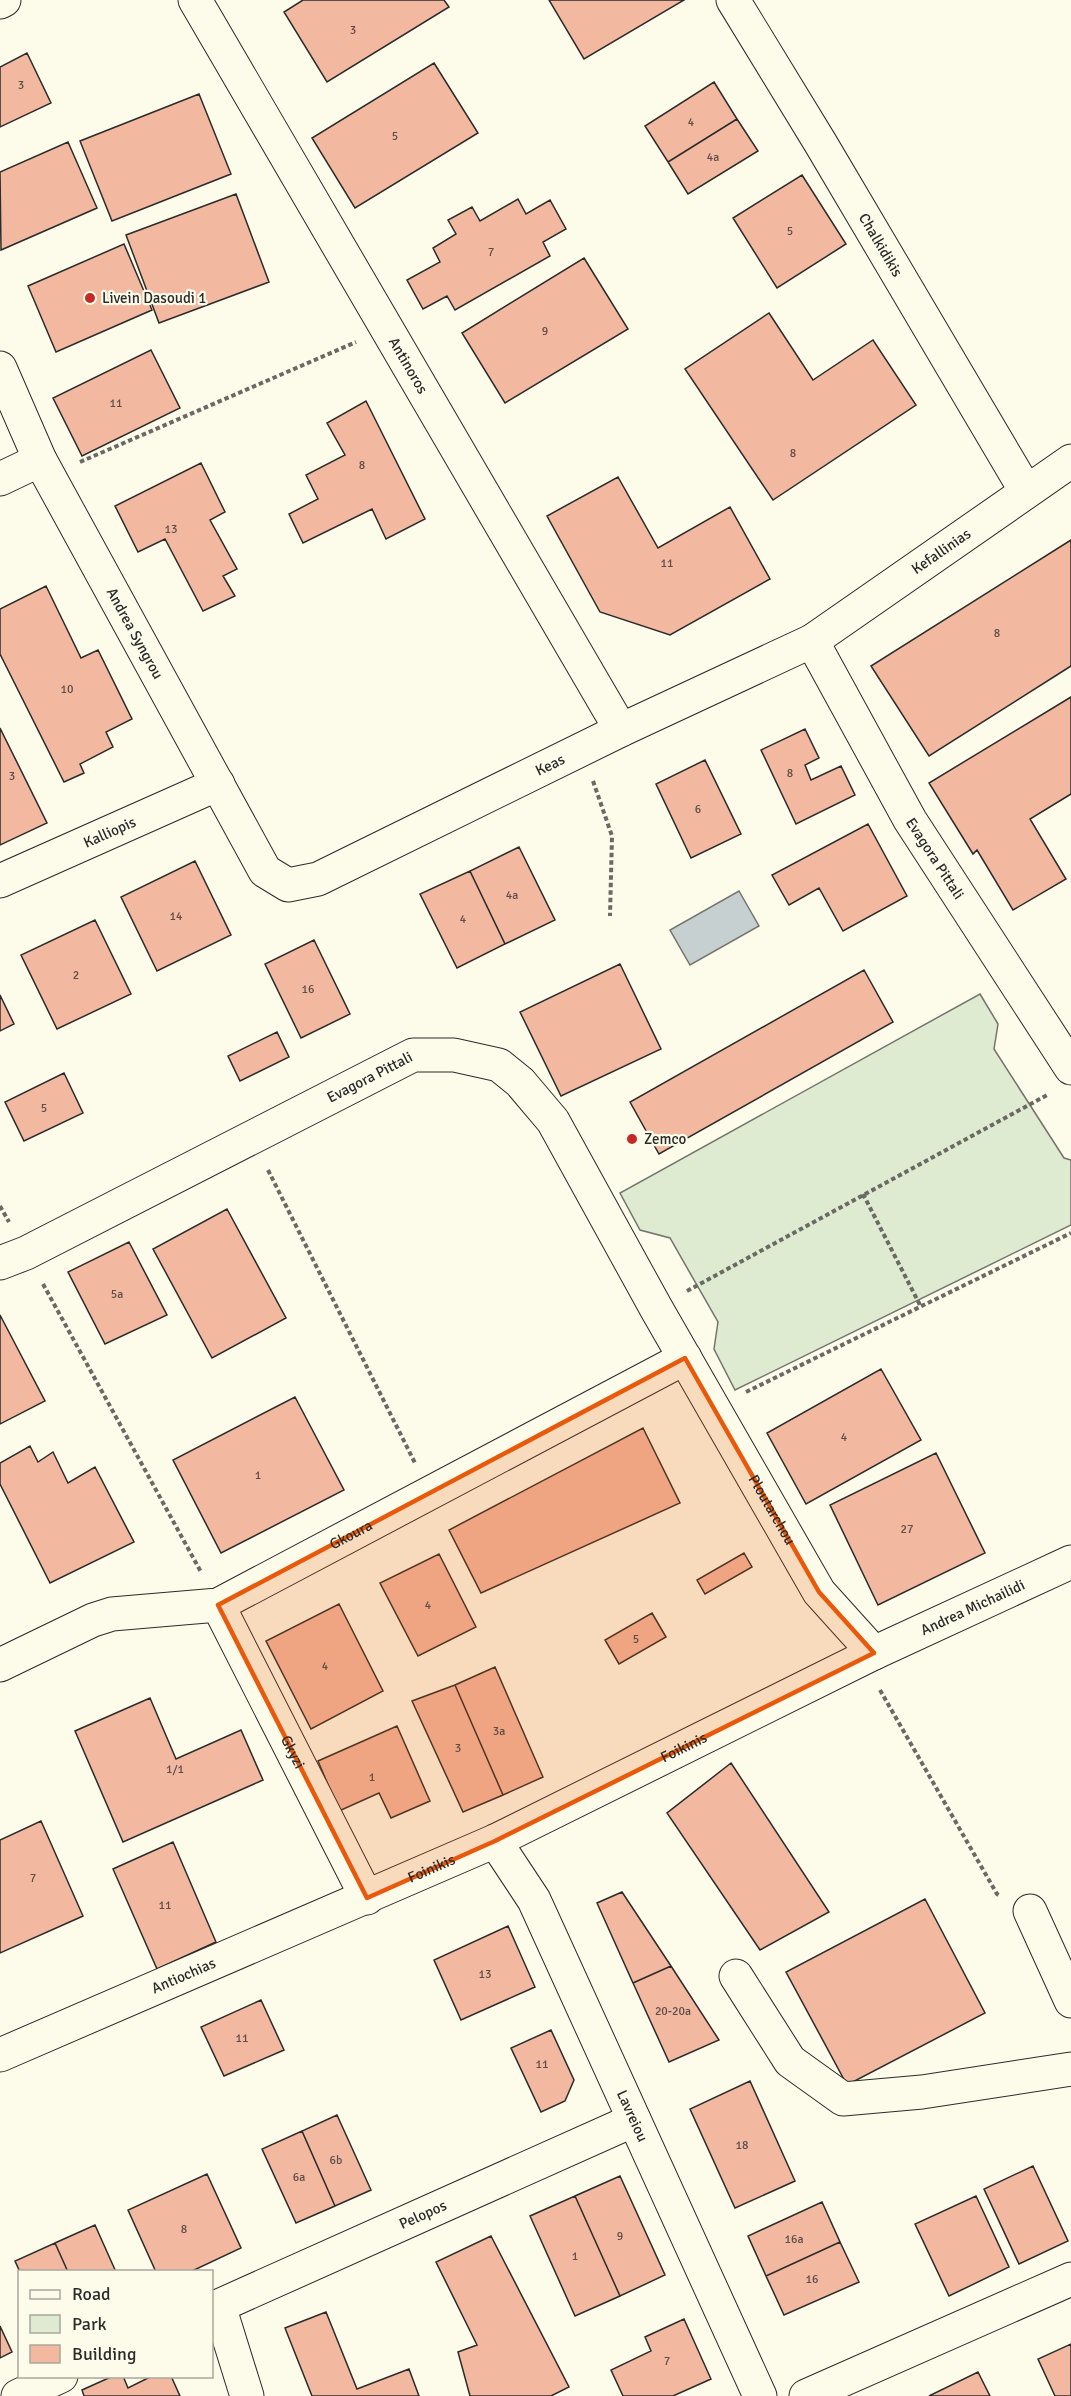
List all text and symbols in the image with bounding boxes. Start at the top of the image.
house number: 3 [350,23,356,38]
house number: 3 [18,78,24,93]
house number: 4 [688,115,695,130]
house number: 5 [392,129,398,144]
house number: 4a [707,150,719,165]
street label: Chalkidikis [855,210,907,280]
house number: 5 [787,224,793,239]
house number: 7 [488,245,494,260]
place label: Livein Dasoudi 1 [102,289,206,307]
marker: Livein Dasoudi 1 [83,291,97,305]
house number: 9 [542,324,548,339]
street label: Antinoros [385,334,432,397]
house number: 11 [110,396,122,411]
house number: 8 [790,446,796,461]
house number: 8 [359,458,365,473]
house number: 13 [165,522,177,537]
street label: Kefallinias [908,524,975,578]
house number: 11 [661,556,673,571]
street label: Andrea Syngrou [103,585,167,682]
house number: 8 [994,626,1000,641]
house number: 10 [61,682,73,697]
street label: Keas [532,750,568,780]
house number: 8 [787,766,793,781]
house number: 3 [9,769,15,784]
house number: 6 [695,802,701,817]
street label: Kalliopis [81,813,139,852]
street label: Evagora Pittali [902,814,968,903]
house number: 4a [506,888,518,903]
house number: 14 [170,909,183,924]
house number: 4 [460,912,467,927]
house number: 2 [73,968,79,983]
house number: 16 [302,982,314,997]
street label: Evagora Pittali [324,1048,416,1106]
house number: 5 [41,1101,47,1116]
place label: Zemco [644,1130,686,1148]
marker: Zemco [625,1132,639,1146]
house number: 5a [111,1287,123,1302]
house number: 4 [841,1430,848,1445]
house number: 1 [255,1468,261,1483]
street label: Ploutarchou [745,1471,799,1548]
street label: Gkoura [326,1516,375,1553]
house number: 27 [901,1522,913,1537]
street label: Andrea Michailidi [918,1576,1028,1639]
house number: 4 [425,1598,432,1613]
house number: 5 [633,1632,639,1647]
house number: 4 [322,1659,329,1674]
house number: 3a [493,1724,505,1739]
street label: Foikinis [658,1728,710,1766]
street label: Gkyzi [277,1732,309,1772]
house number: 3 [455,1741,461,1756]
house number: 1/1 [166,1762,184,1777]
house number: 1 [369,1770,375,1785]
street label: Foinikis [405,1850,458,1887]
house number: 7 [30,1871,36,1886]
house number: 11 [159,1898,171,1913]
street label: Antiochias [149,1954,219,1997]
house number: 13 [479,1967,491,1982]
house number: 20-20a [655,2004,691,2019]
house number: 11 [236,2031,248,2046]
house number: 11 [536,2057,548,2072]
street label: Lavreiou [613,2087,652,2145]
house number: 18 [736,2138,748,2153]
house number: 6b [330,2153,342,2168]
house number: 6a [293,2170,305,2185]
street label: Pelopos [396,2196,450,2233]
house number: 8 [181,2222,187,2237]
house number: 9 [617,2229,623,2244]
house number: 16a [784,2232,804,2247]
house number: 1 [572,2249,578,2264]
legend [18,2270,213,2378]
house number: 16 [806,2272,818,2287]
text: Road [72,2283,111,2305]
text: Park [72,2313,107,2335]
text: Building [72,2343,136,2365]
house number: 7 [664,2354,670,2369]

